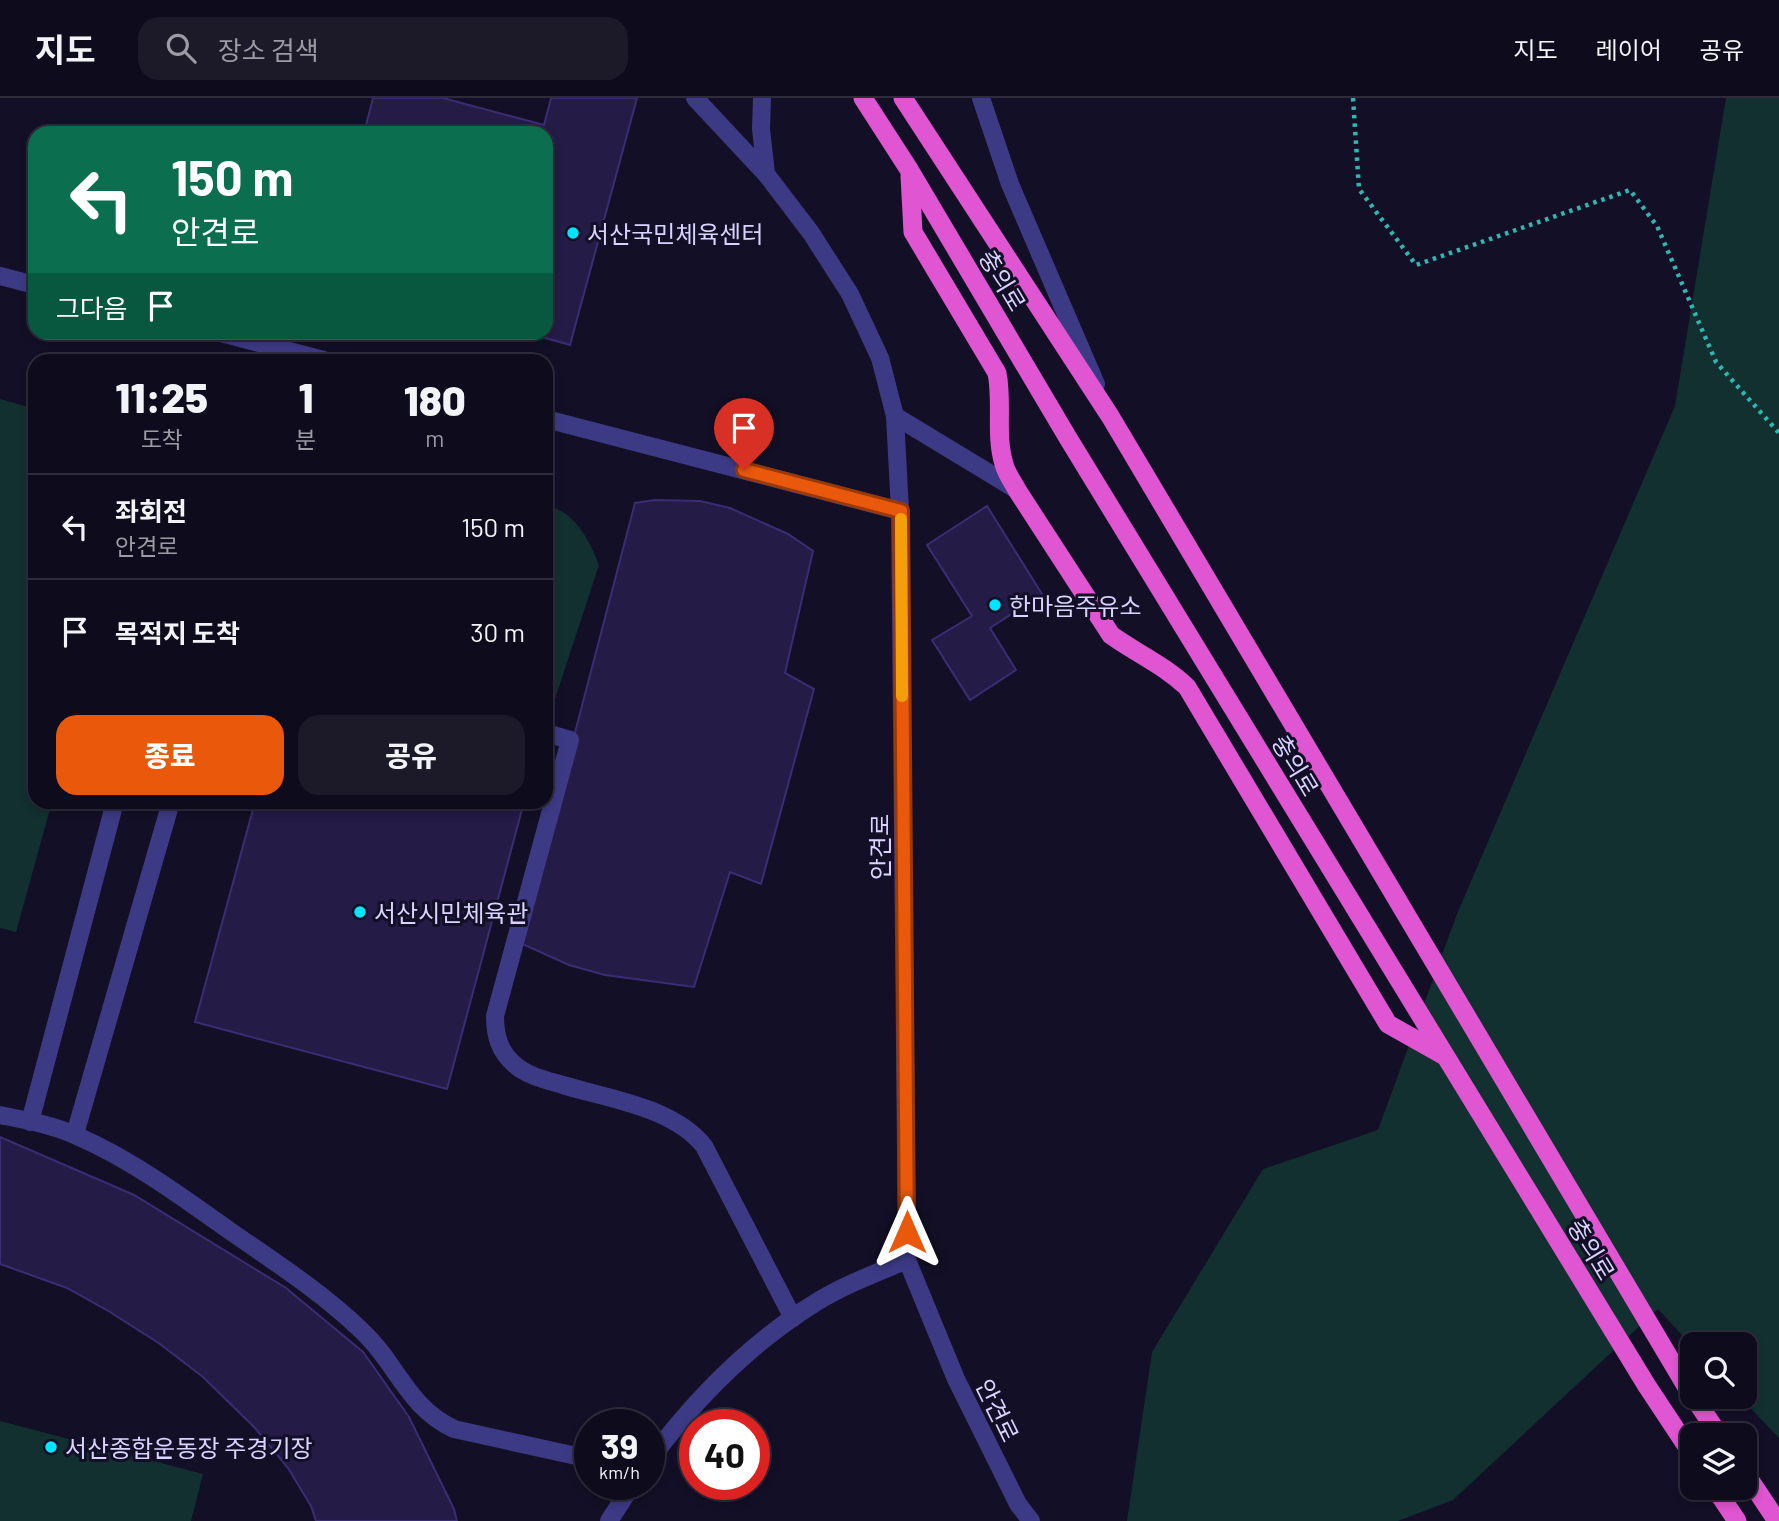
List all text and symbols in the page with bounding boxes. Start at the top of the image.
search box [138,17,628,80]
text: 지도 [35,29,96,69]
icon: search [162,29,200,67]
text: 장소 검색 [218,34,319,65]
text: 지도 [1513,35,1558,64]
text: 레이어 [1596,35,1662,64]
text: 공유 [1700,35,1744,64]
text: 150 m [171,147,293,206]
icon: left [56,154,147,245]
text: 안견로 [171,212,259,250]
place label: 서산국민체육센터 [587,219,764,248]
marker: 서산국민체육센터 [565,225,581,241]
street label: 충의로 [974,244,1032,316]
icon: arrive [142,287,180,325]
text: 그다음 [56,292,128,323]
text: 11:25 [115,371,208,421]
text: 1 [298,371,313,421]
text: 180 [404,374,466,424]
pin [714,398,774,470]
icon: arrive [725,409,763,447]
text: m [425,424,444,452]
text: 도착 [140,425,183,453]
text: 분 [295,425,316,453]
text: 좌회전 [115,495,187,526]
icon: left [56,508,94,546]
text: 150 m [461,511,525,542]
text: 안견로 [115,532,178,560]
place label: 한마음주유소 [1009,591,1141,620]
marker: 한마음주유소 [987,597,1003,613]
icon: arrive [56,613,94,651]
text: 30 m [470,616,525,647]
text: 목적지 도착 [115,617,240,648]
button: 종료 [56,715,284,795]
button: 공유 [298,715,525,795]
street label: 충의로 [1267,729,1325,801]
street label: 안견로 [865,814,894,880]
place label: 서산시민체육관 [374,898,529,927]
marker: 서산시민체육관 [352,904,368,920]
position arrow [870,1195,944,1269]
street label: 충의로 [1563,1213,1621,1285]
map controls [1680,1332,1757,1500]
button: search [1680,1332,1757,1409]
street label: 안견로 [970,1374,1026,1446]
speed limit sign: 40 [679,1409,770,1500]
button: layers [1680,1423,1757,1500]
text: 39 [601,1424,638,1466]
place label: 서산종합운동장 주경기장 [65,1433,313,1462]
marker: 서산종합운동장 주경기장 [43,1439,59,1455]
text: km/h [599,1461,640,1483]

